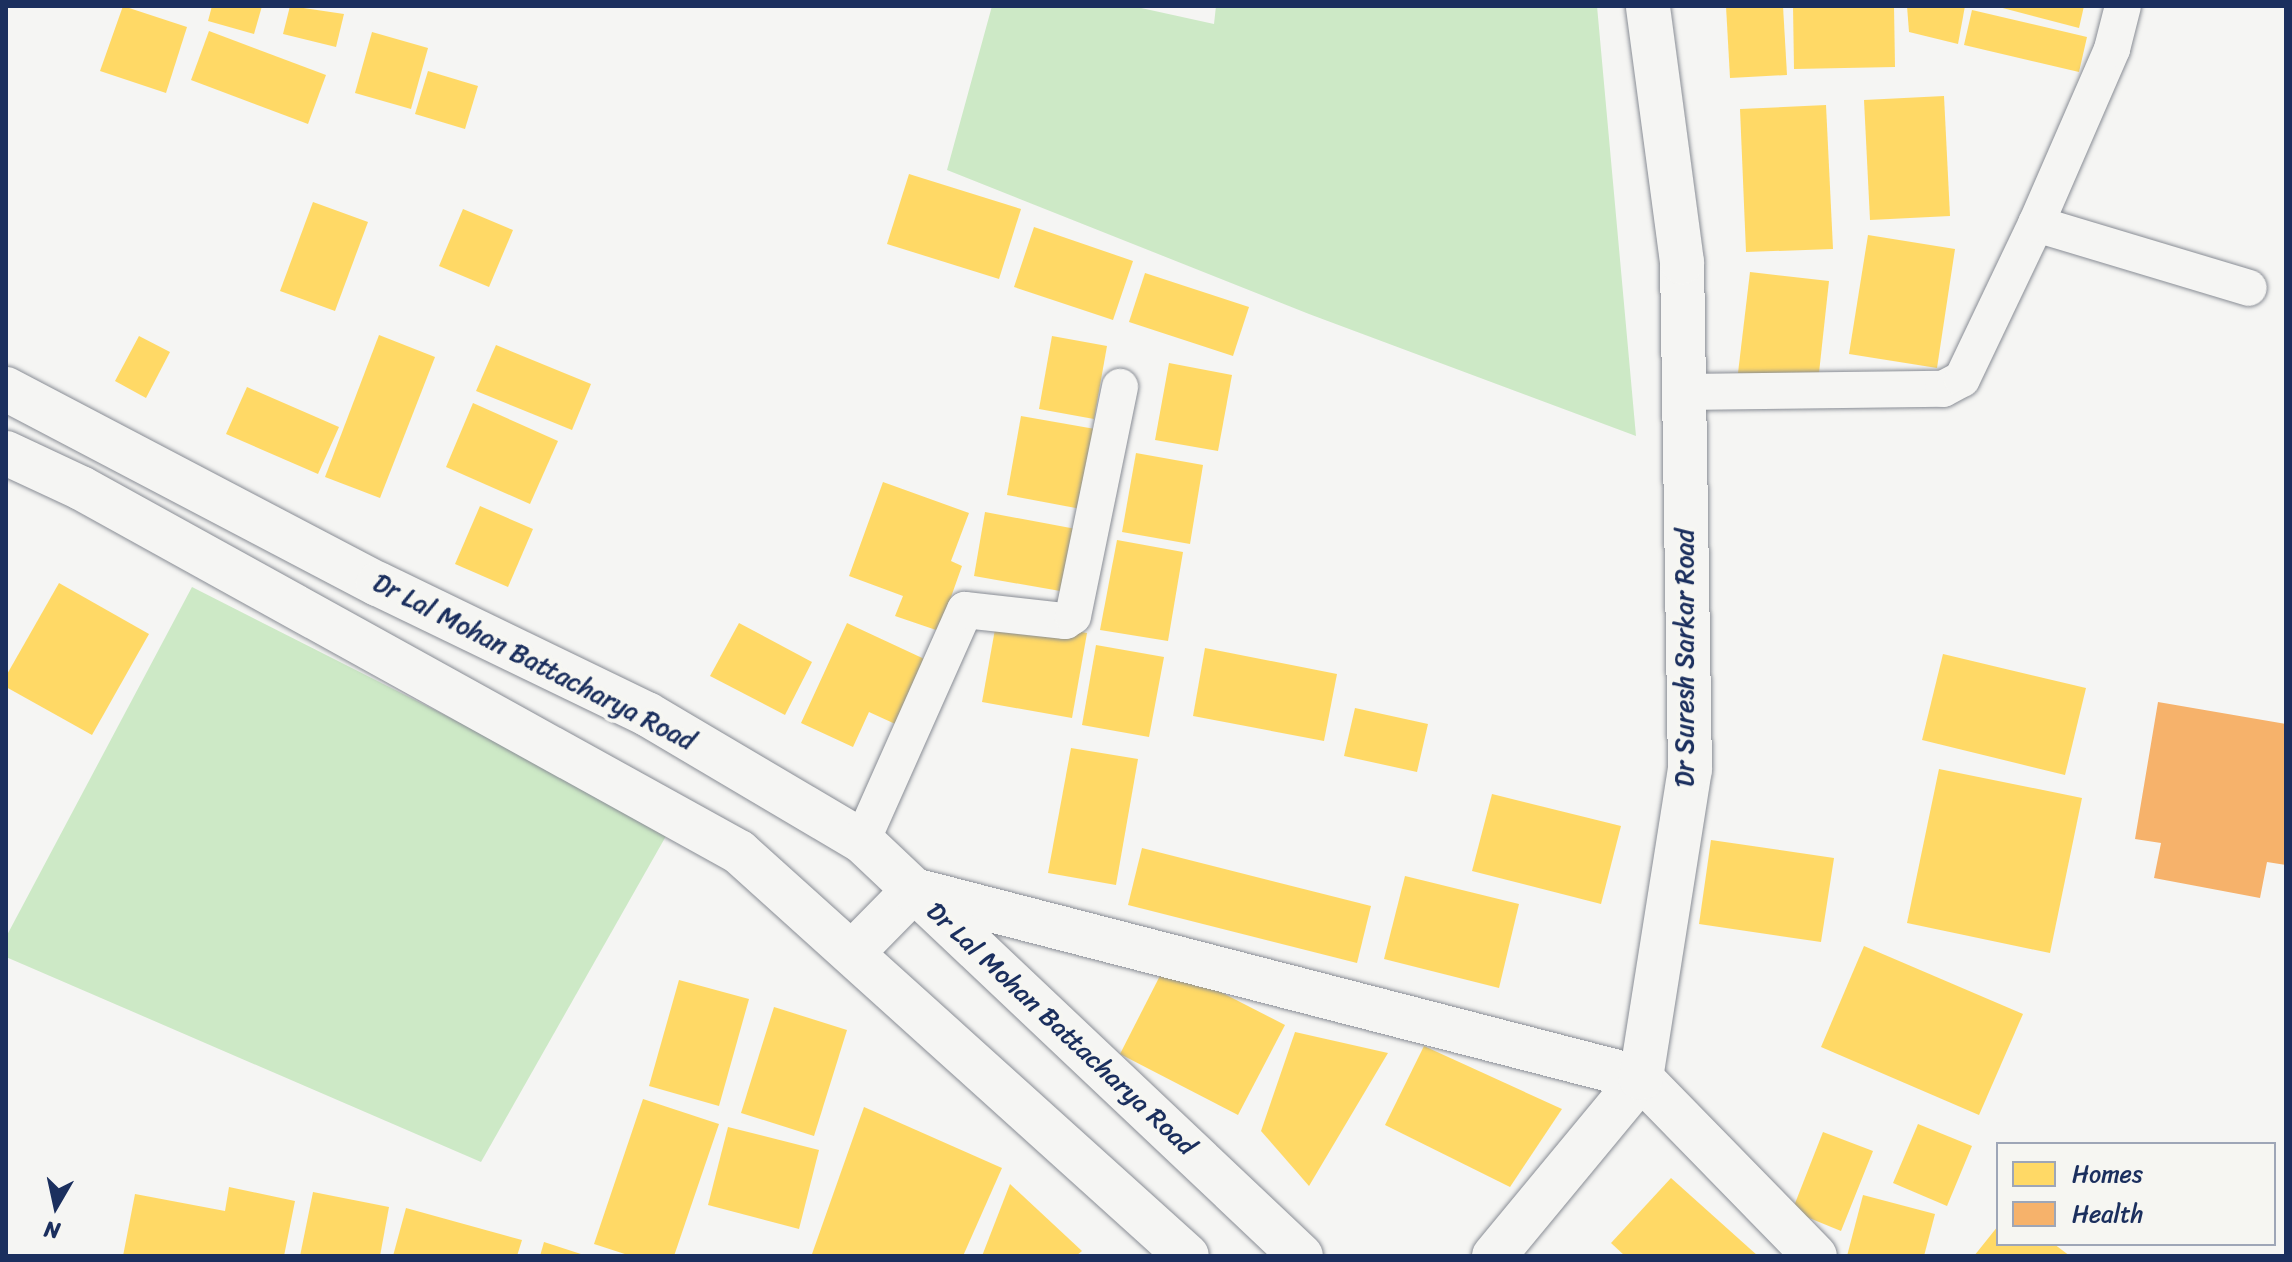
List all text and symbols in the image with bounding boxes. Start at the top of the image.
street label: Dr Suresh Sarkar Road [1669,528,1701,788]
street label: Dr Lal Mohan Battacharya Road [368,567,700,757]
street label: Dr Lal Mohan Battacharya Road [920,896,1202,1162]
legend [1996,1142,2276,1246]
text: Homes [2072,1153,2143,1195]
north arrow [16,1166,96,1246]
text: Health [2072,1193,2143,1235]
text: N [42,1210,63,1251]

